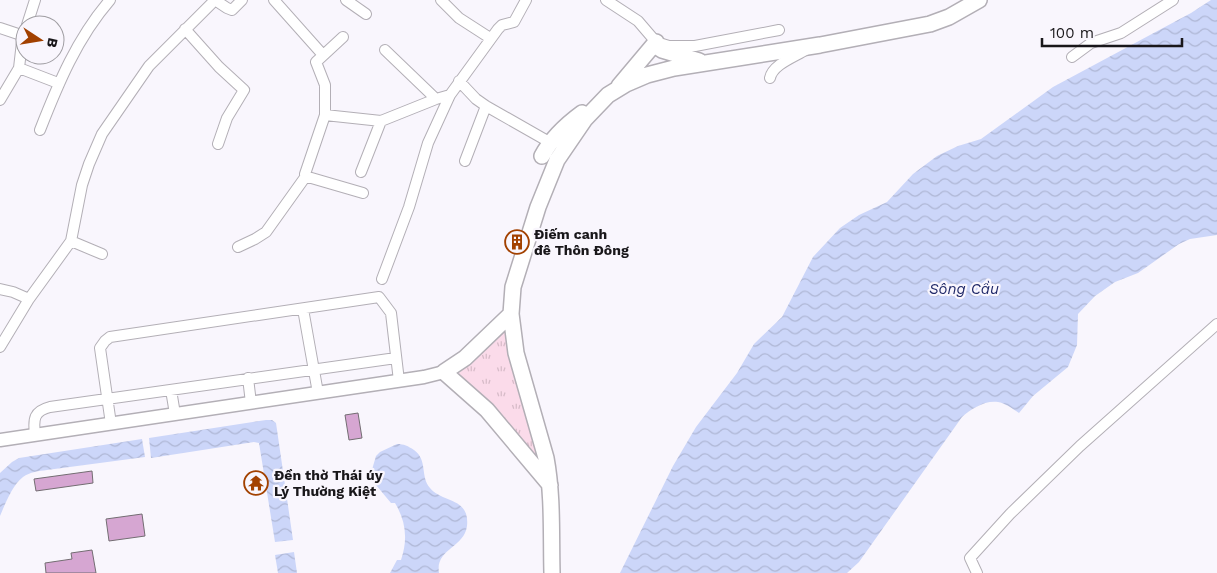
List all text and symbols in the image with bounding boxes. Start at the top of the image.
north arrow [15,15,65,65]
scale bar [1042,15,1182,47]
text: 100 m [1050,24,1094,42]
text: B [44,36,62,49]
place label: Điếm canh đê Thôn Đông [534,226,629,258]
building icon: Điếm canh đê Thôn Đông [504,229,530,255]
water label: Sông Cầu [929,280,999,298]
place label: Đền thờ Thái úy Lý Thường Kiệt [274,467,383,499]
temple icon: Đền thờ Thái úy Lý Thường Kiệt [243,470,269,496]

